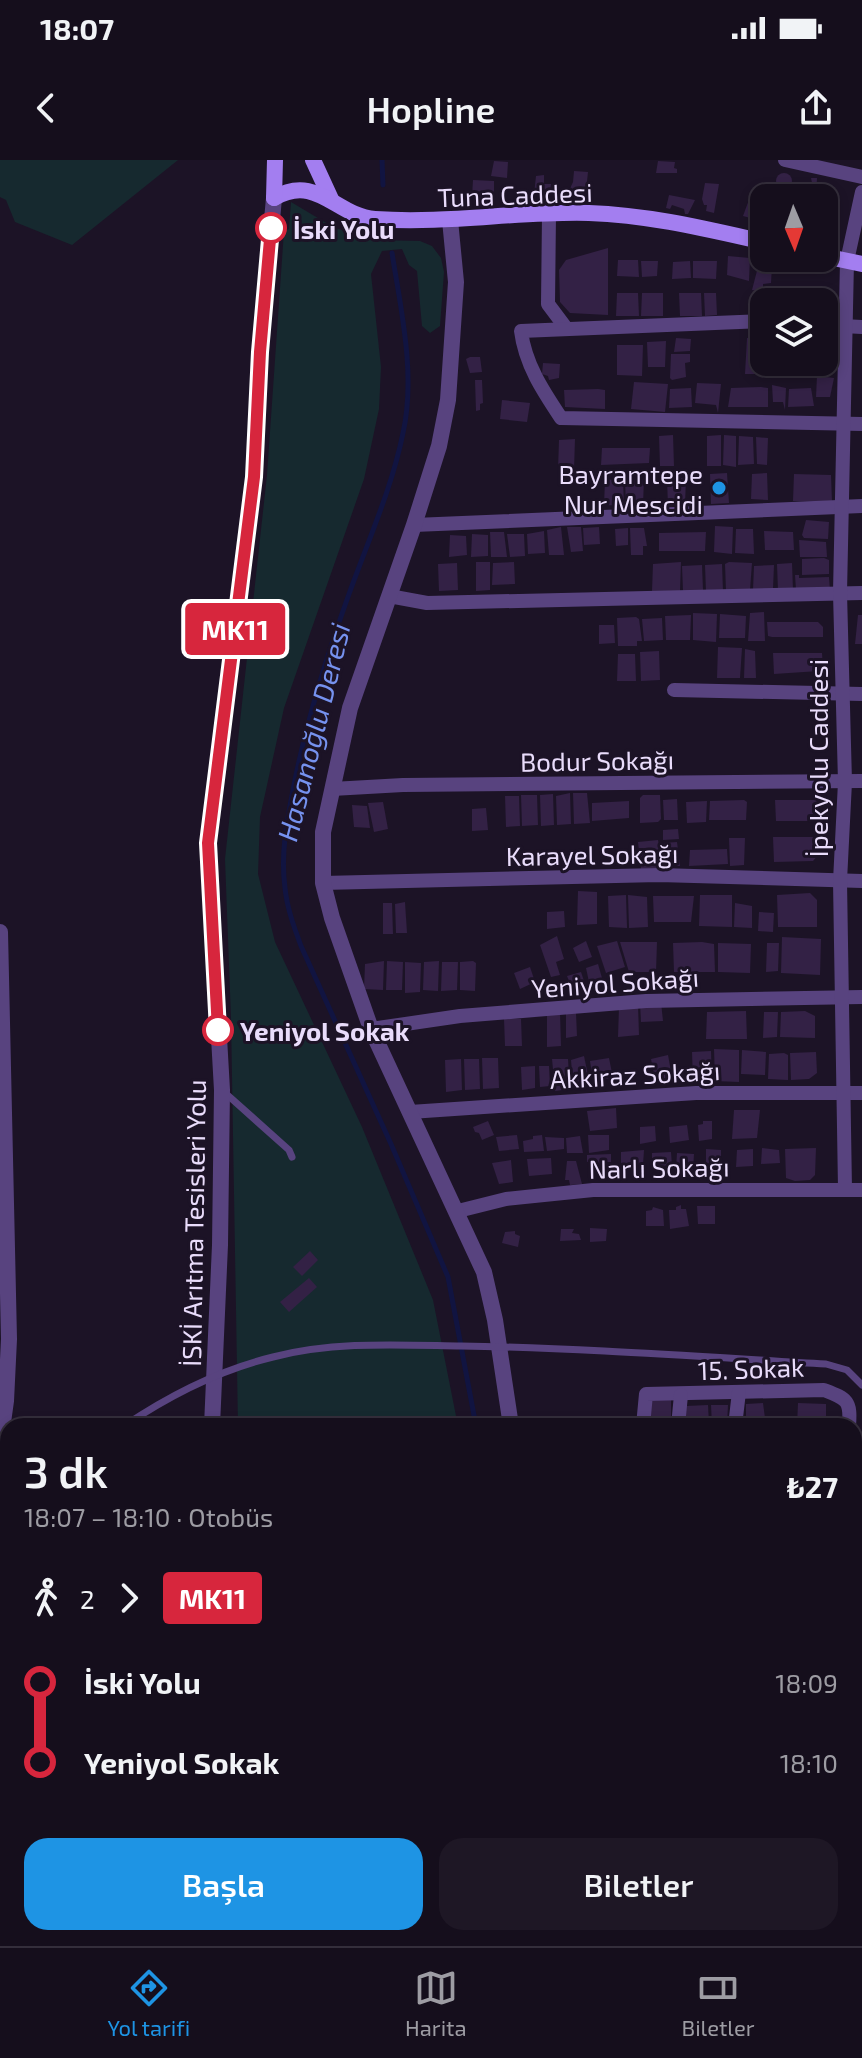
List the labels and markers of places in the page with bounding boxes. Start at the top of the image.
marker: İski Yolu [256,213,286,243]
place label: İski Yolu [293,213,394,244]
place label: Bayramtepe Nur Mescidi [558,458,703,519]
marker: Bayramtepe Nur Mescidi [710,479,728,497]
marker: Yeniyol Sokak [203,1015,233,1045]
place label: Yeniyol Sokak [240,1015,410,1047]

